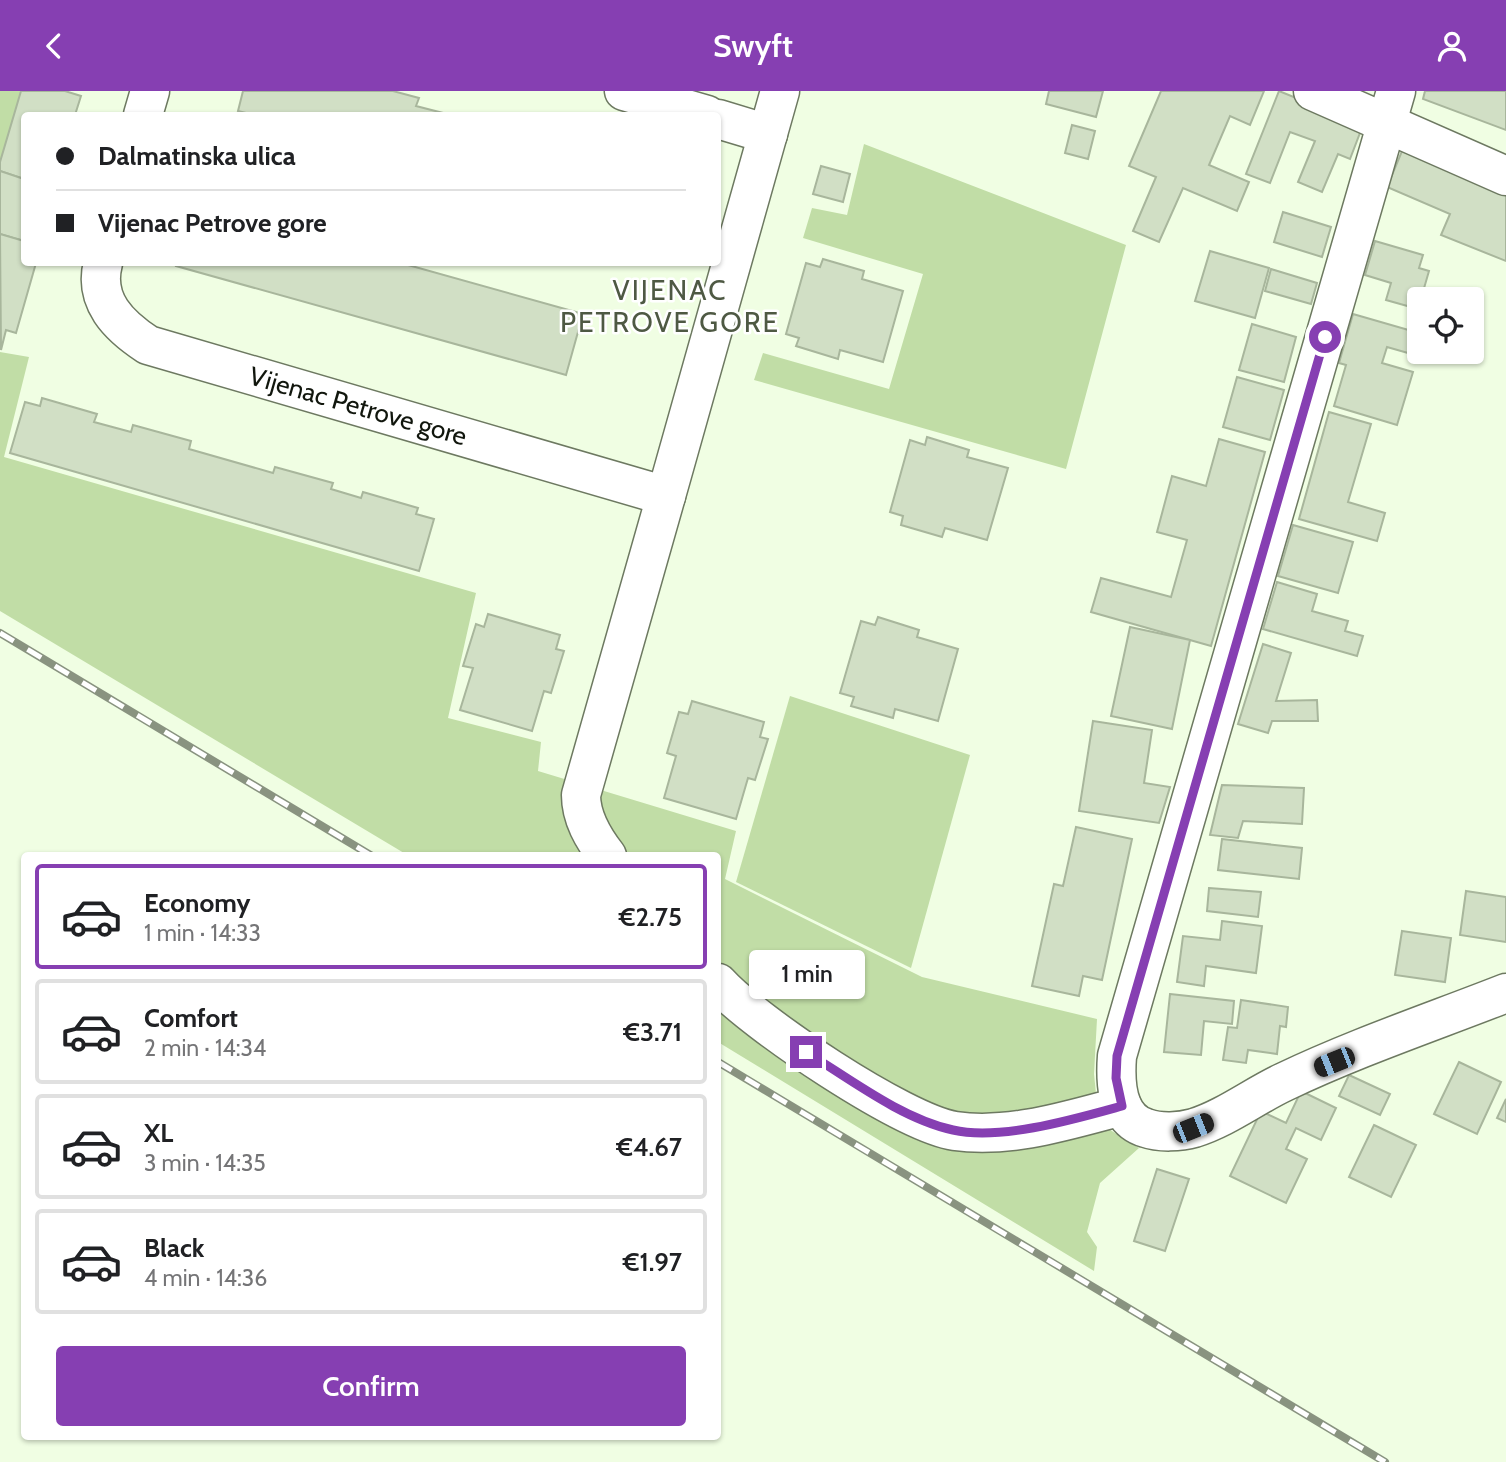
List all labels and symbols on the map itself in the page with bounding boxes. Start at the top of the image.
district label: VIJENAC PETROVE GORE [560,273,780,339]
route start [1309,321,1341,353]
street label: Vijenac Petrove gore [246,360,470,452]
callout: 1 min [748,951,864,999]
route end [790,1036,822,1068]
car [1311,1044,1358,1080]
car [1170,1110,1217,1146]

